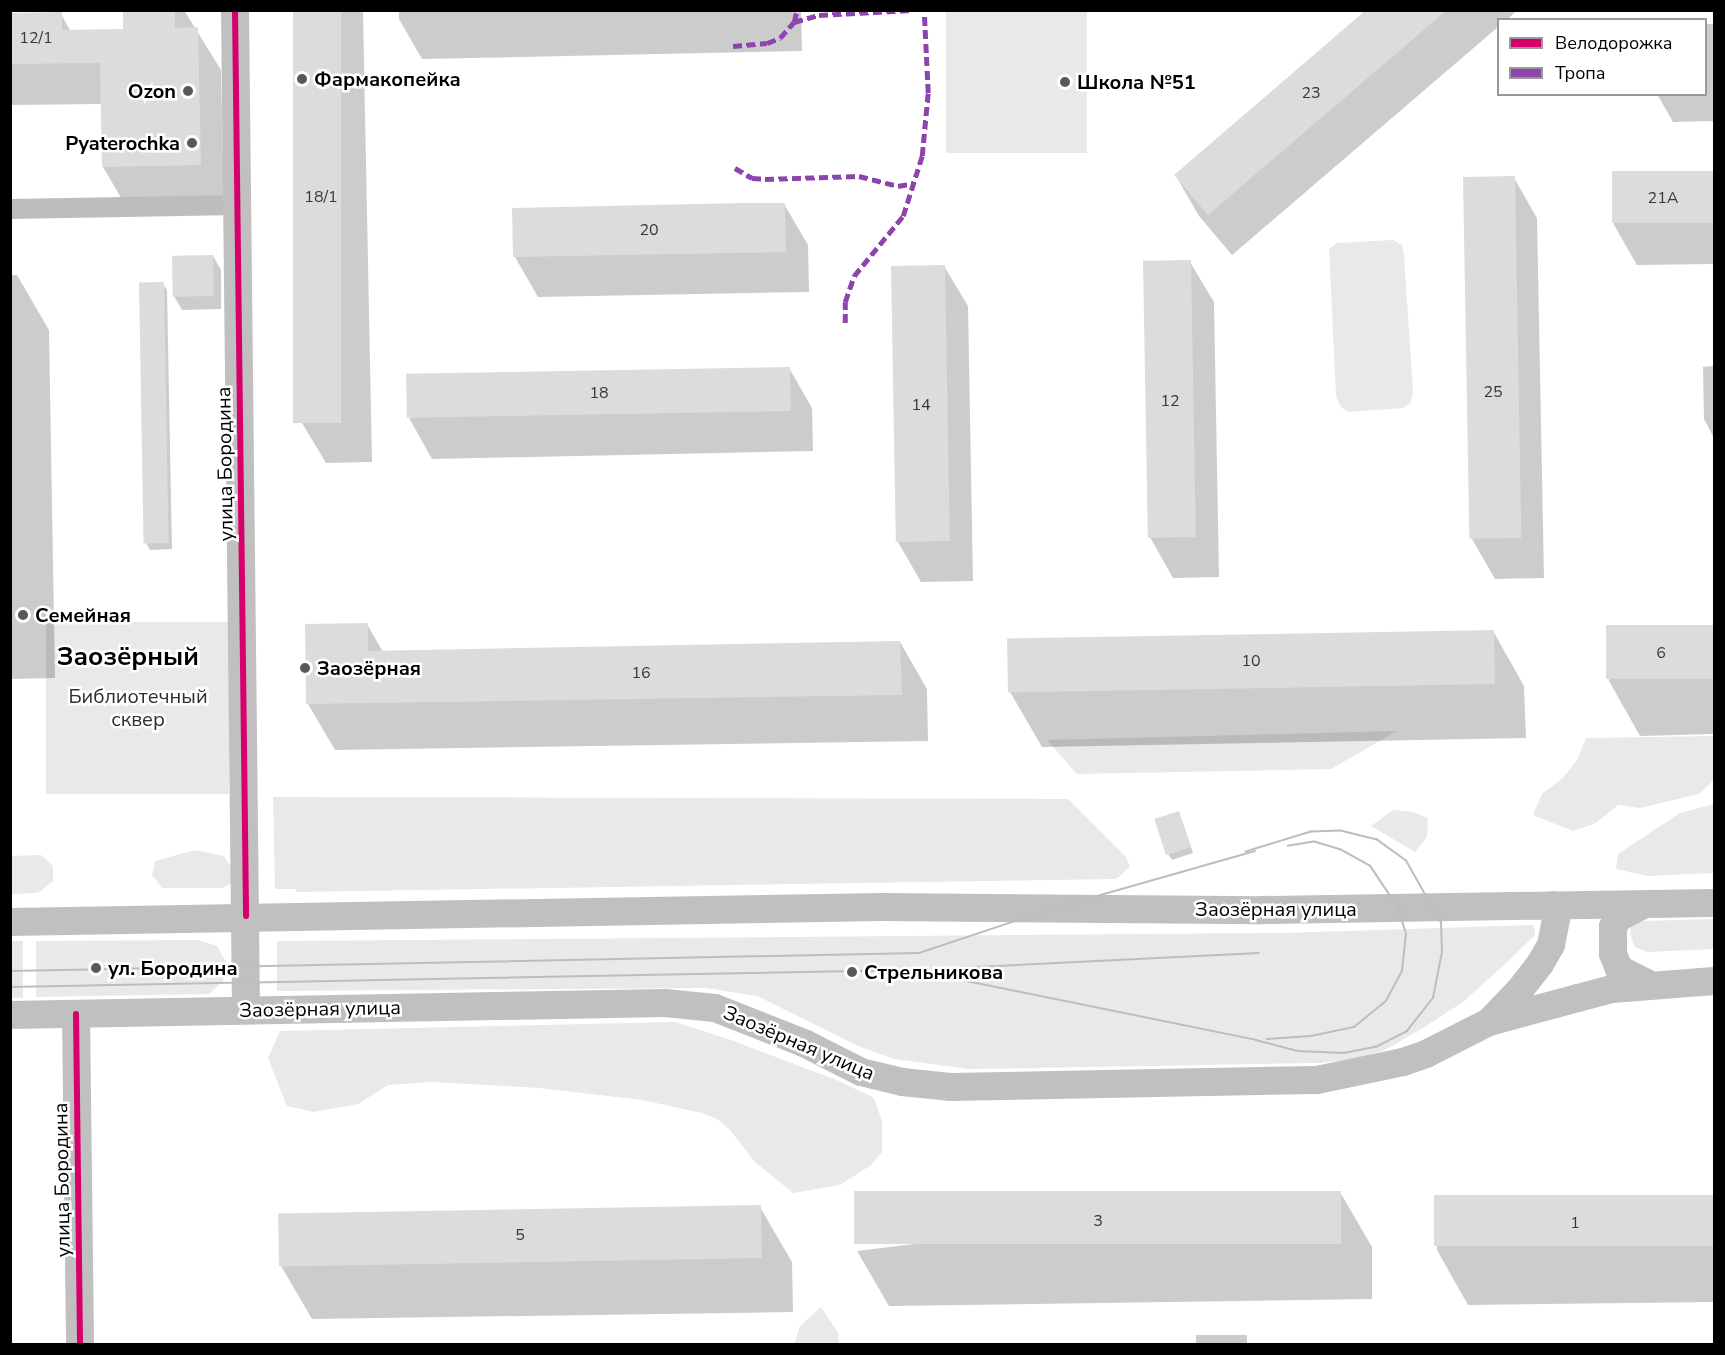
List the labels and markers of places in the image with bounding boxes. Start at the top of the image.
place label: Фармакопейка [314,67,461,91]
place label: Школа №51 [1077,70,1196,94]
marker: Фармакопейка [295,72,309,86]
marker: Школа №51 [1058,75,1072,89]
place label: Ozon [128,79,176,103]
marker: Ozon [181,84,195,98]
place label: Pyaterochka [65,131,180,155]
marker: Pyaterochka [185,136,199,150]
place label: Семейная [35,603,131,627]
marker: Семейная [16,608,30,622]
place label: Заозёрная [317,656,421,680]
marker: Заозёрная [298,661,312,675]
place label: ул. Бородина [108,956,238,980]
place label: Стрельникова [864,960,1003,984]
marker: ул. Бородина [89,961,103,975]
marker: Стрельникова [845,965,859,979]

